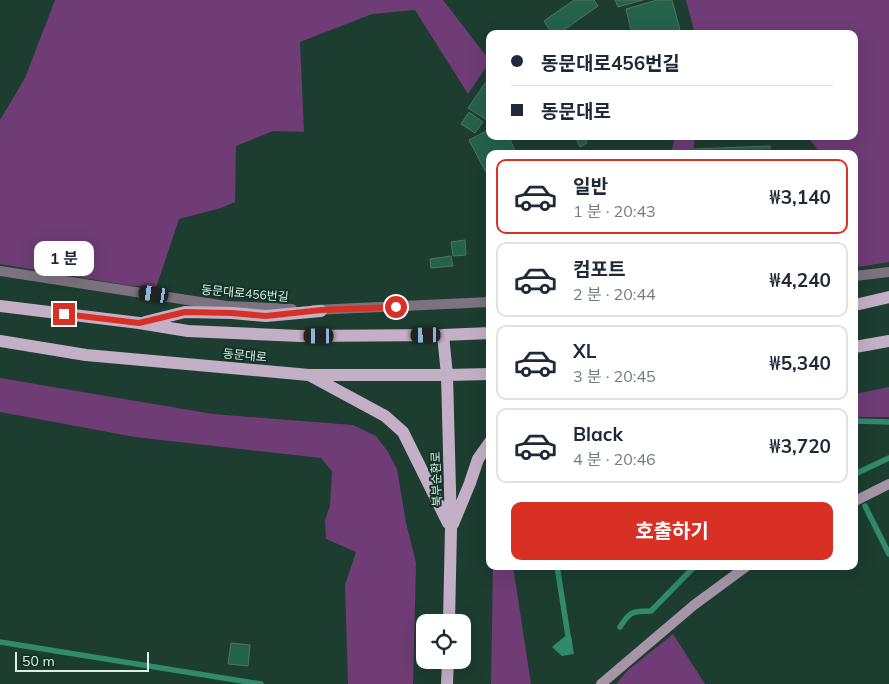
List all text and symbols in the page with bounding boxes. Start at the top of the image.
text: 동문대로456번길 [541,51,680,75]
text: 동문대로 [541,99,611,123]
icon: car [513,174,558,219]
text: 일반 [573,174,608,198]
text: ₩3,140 [769,185,831,209]
text: 1 분 · 20:43 [573,201,656,221]
callout: 1 분 [34,242,94,276]
text: 1 분 [50,248,78,268]
icon: car [513,257,558,302]
text: 컴포트 [573,257,625,281]
text: ₩4,240 [769,268,831,292]
street label: 동문대로456번길 [201,282,289,304]
car [138,284,169,304]
text: 2 분 · 20:44 [573,284,656,304]
route start [385,296,407,318]
route end [53,303,75,325]
car [410,327,441,343]
car [304,329,334,344]
text: XL [573,339,596,363]
icon: car [513,340,558,385]
street label: 동문대로 [222,346,268,364]
text: ₩5,340 [769,351,831,375]
text: 3 분 · 20:45 [573,366,656,386]
text: Black [573,422,623,446]
icon: car [513,423,558,468]
text: ₩3,720 [769,434,831,458]
text: 4 분 · 20:46 [573,449,656,469]
street label: 북부순환로 [428,451,444,507]
button: 호출하기 [511,502,833,560]
map controls [416,614,471,669]
button: locate [416,614,471,669]
scale bar [15,649,149,672]
text: 50 m [22,652,55,670]

